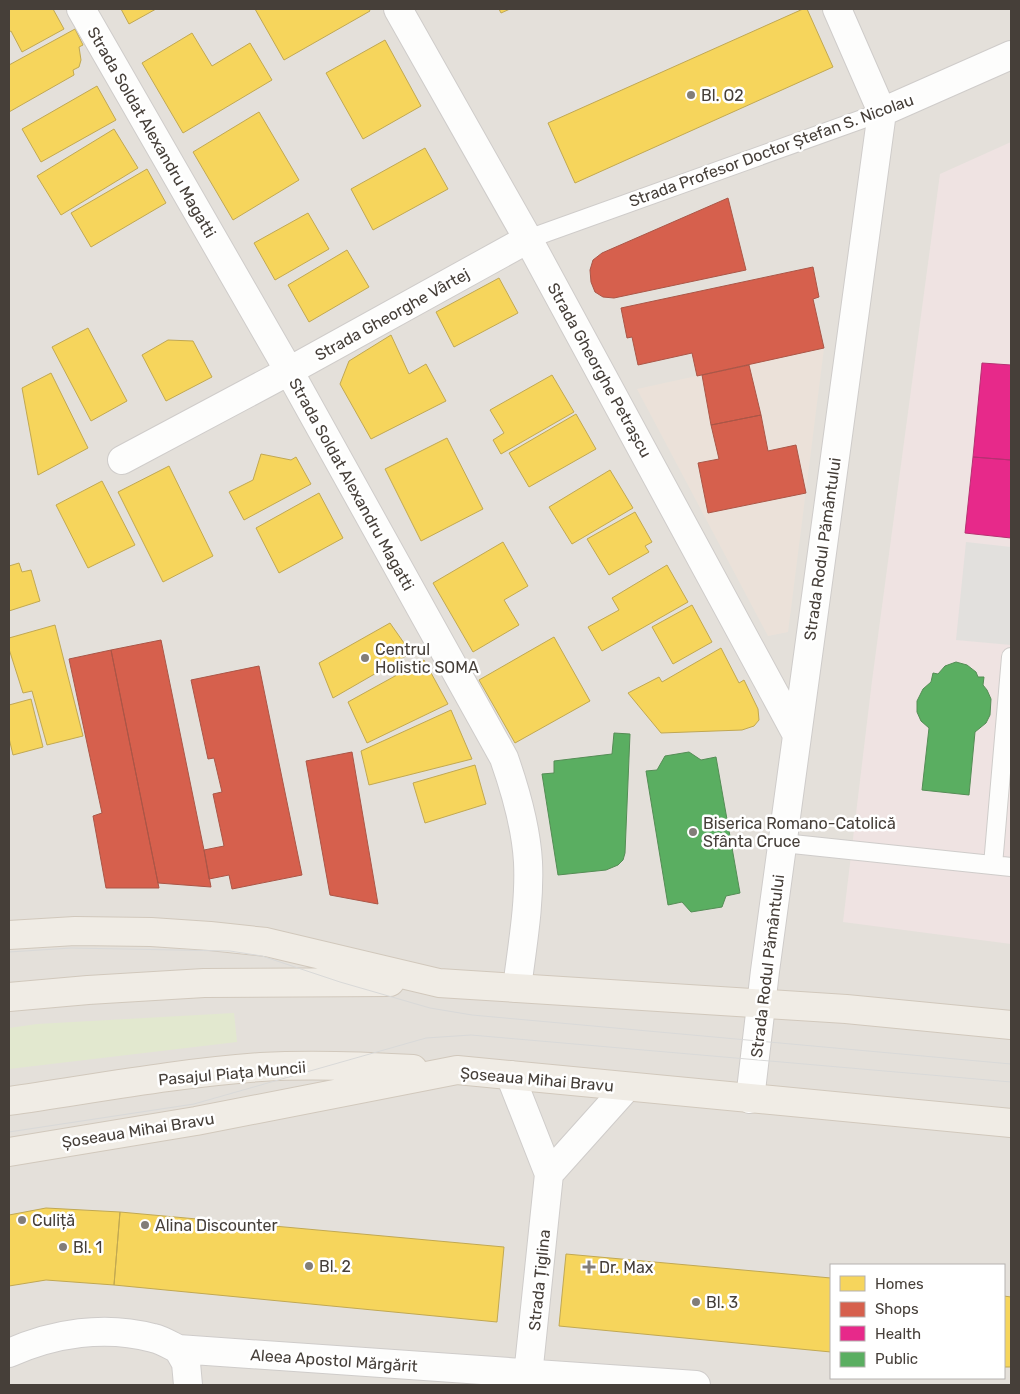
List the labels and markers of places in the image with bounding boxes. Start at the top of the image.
place label: Bl. O2 [701,86,744,105]
marker: Bl. O2 [685,89,697,101]
place label: Centrul Holistic SOMA [375,640,479,677]
marker: Centrul Holistic SOMA [359,652,371,664]
place label: Biserica Romano-Catolică Sfânta Cruce [703,814,896,851]
marker: Biserica Romano-Catolică Sfânta Cruce [687,826,699,838]
place label: Culiță [32,1211,75,1230]
marker: Culiță [16,1214,28,1226]
place label: Alina Discounter [155,1216,278,1235]
marker: Alina Discounter [139,1219,151,1231]
place label: Bl. 1 [73,1238,102,1257]
marker: Bl. 1 [57,1241,69,1253]
place label: Bl. 2 [319,1257,351,1276]
place label: Dr. Max [599,1258,654,1277]
marker: Bl. 2 [303,1260,315,1272]
marker: Dr. Max [583,1261,595,1273]
place label: Bl. 3 [706,1293,738,1312]
marker: Bl. 3 [690,1296,702,1308]

